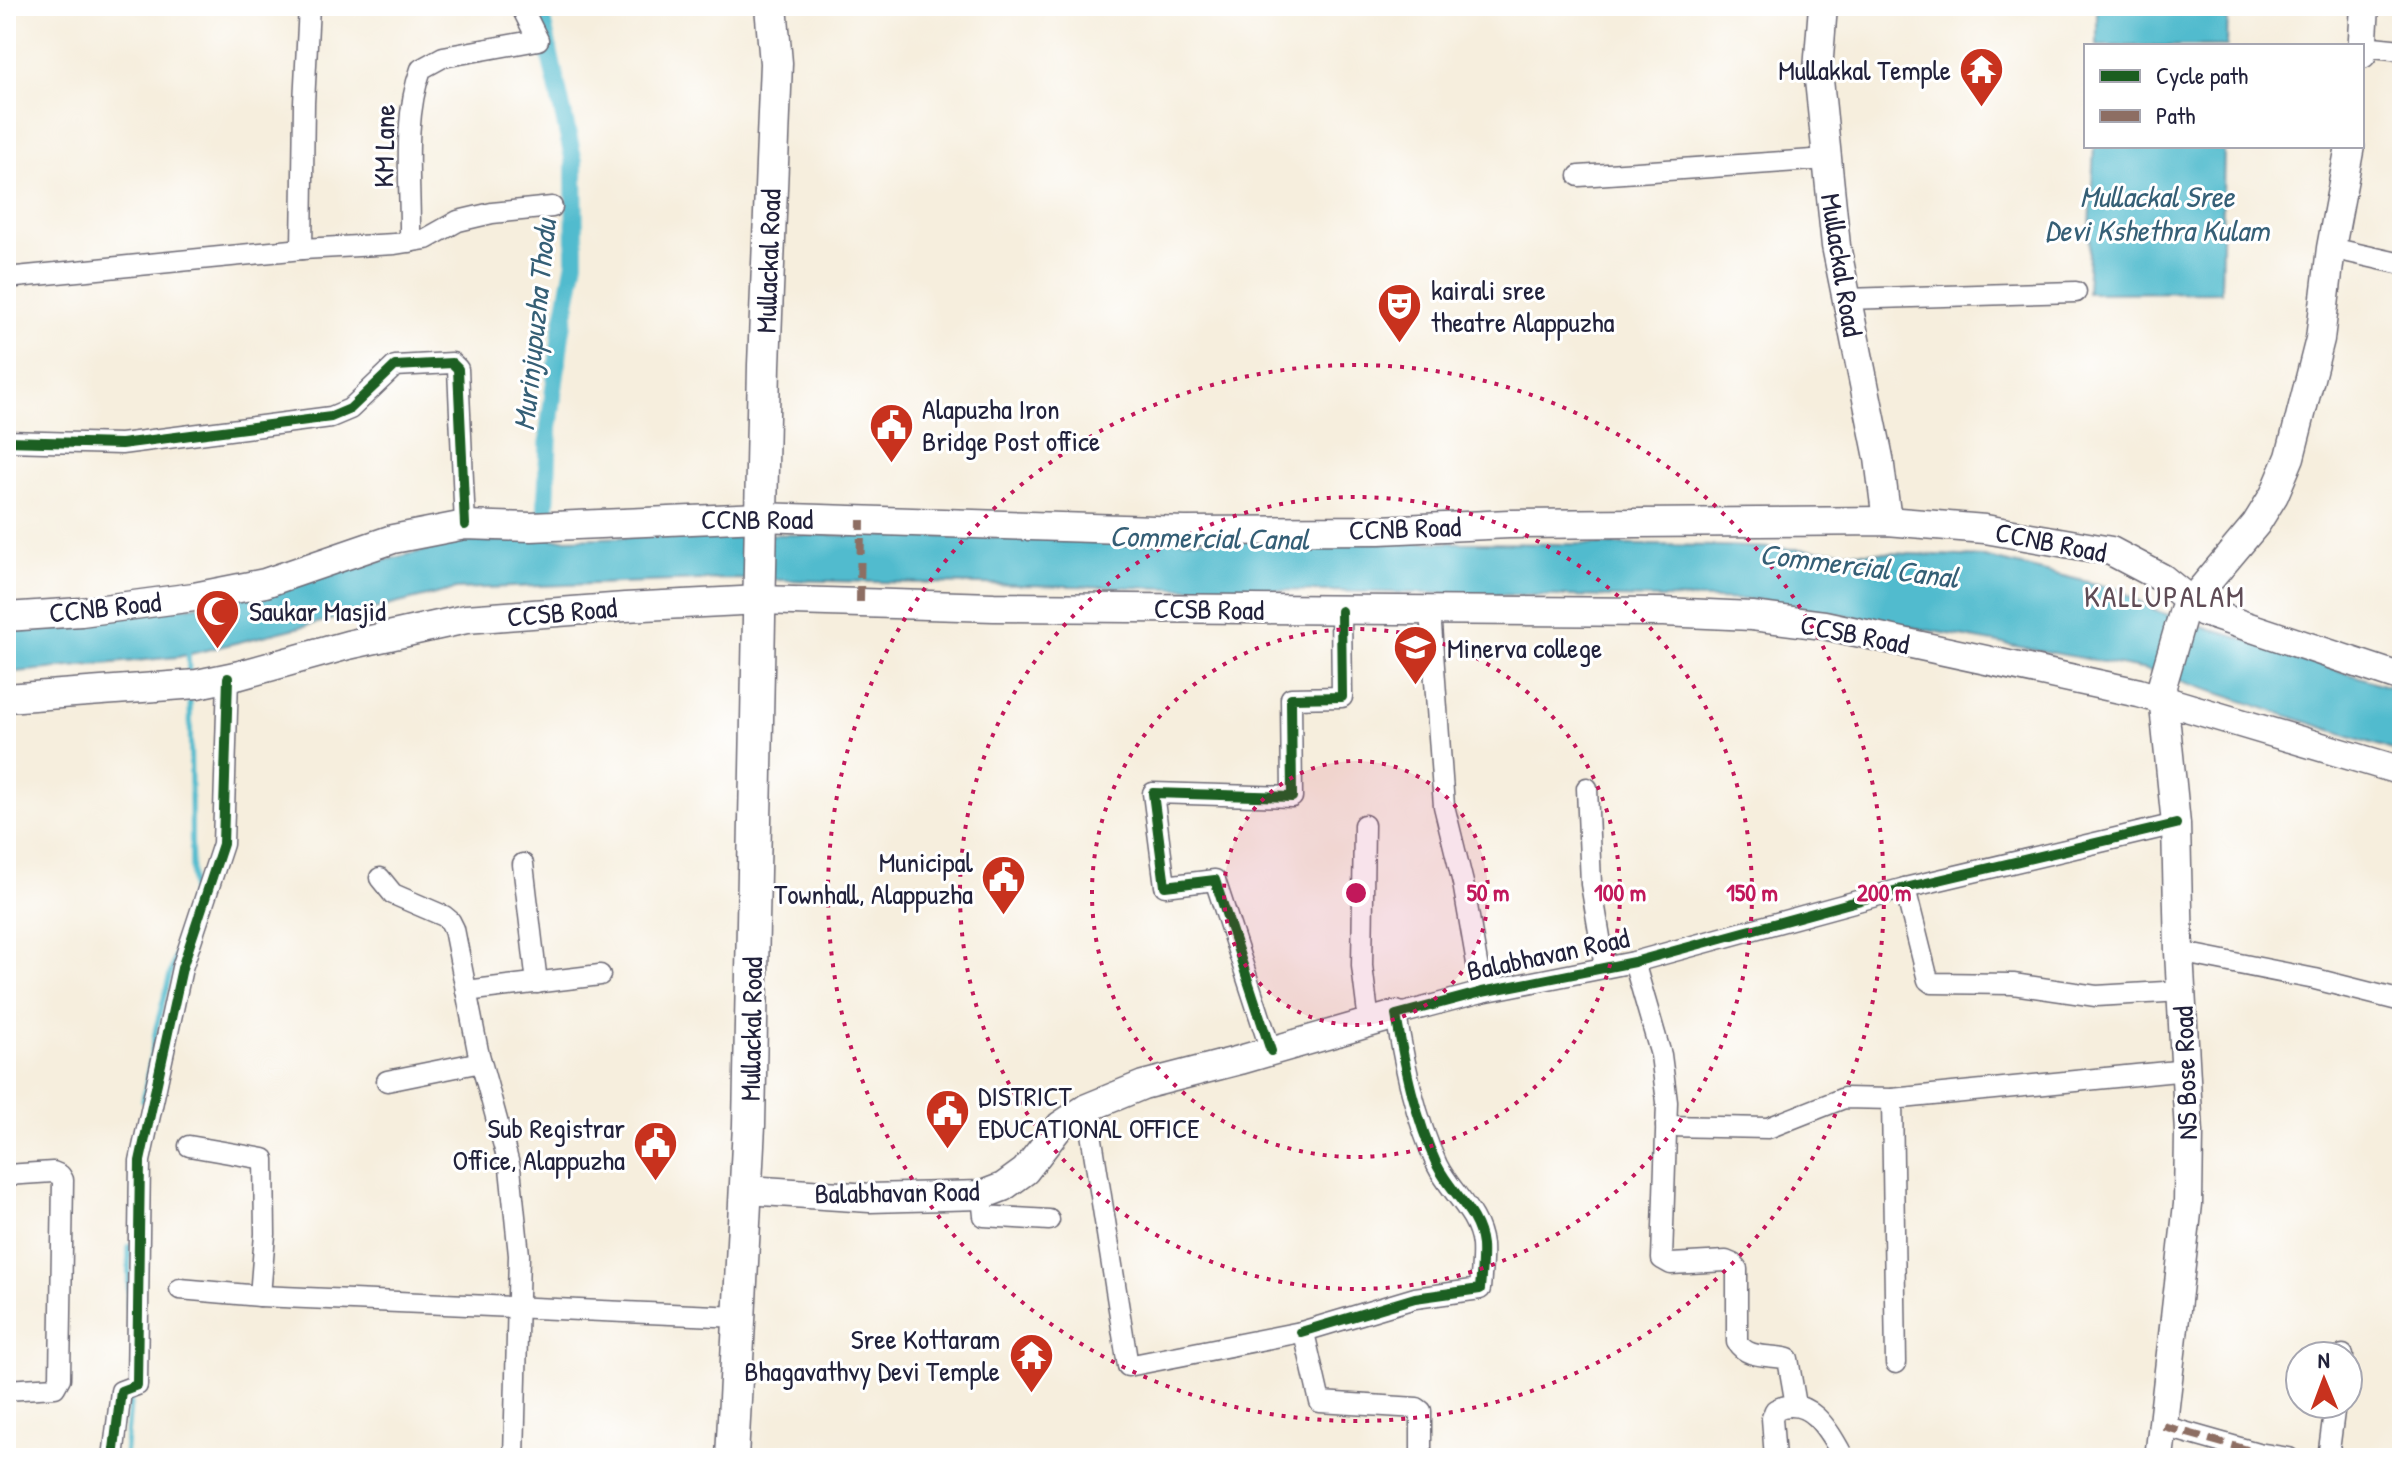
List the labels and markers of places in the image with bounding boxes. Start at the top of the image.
temple icon: Mullakkal Temple [1958,46,2006,109]
place label: Mullakkal Temple [1778,51,1951,89]
place label: kairali sree theatre Alappuzha [1431,271,1615,341]
theatre icon: kairali sree theatre Alappuzha [1376,282,1424,345]
place label: Alapuzha Iron Bridge Post office [922,390,1100,460]
public building icon: Alapuzha Iron Bridge Post office [867,401,915,464]
mosque icon: Saukar Masjid [194,587,242,650]
place label: Saukar Masjid [249,592,386,630]
school or university icon: Minerva college [1392,624,1440,687]
place label: Minerva college [1447,629,1602,667]
place label: Municipal Townhall, Alappuzha [774,843,974,913]
public building icon: Municipal Townhall, Alappuzha [980,854,1028,917]
centre of rings [1342,879,1370,907]
place label: DISTRICT EDUCATIONAL OFFICE [978,1077,1200,1147]
public building icon: DISTRICT EDUCATIONAL OFFICE [923,1088,971,1151]
place label: Sub Registrar Office, Alappuzha [452,1109,625,1179]
public building icon: Sub Registrar Office, Alappuzha [632,1120,680,1183]
place label: Sree Kottaram Bhagavathvy Devi Temple [744,1320,1000,1390]
temple icon: Sree Kottaram Bhagavathvy Devi Temple [1007,1331,1055,1394]

